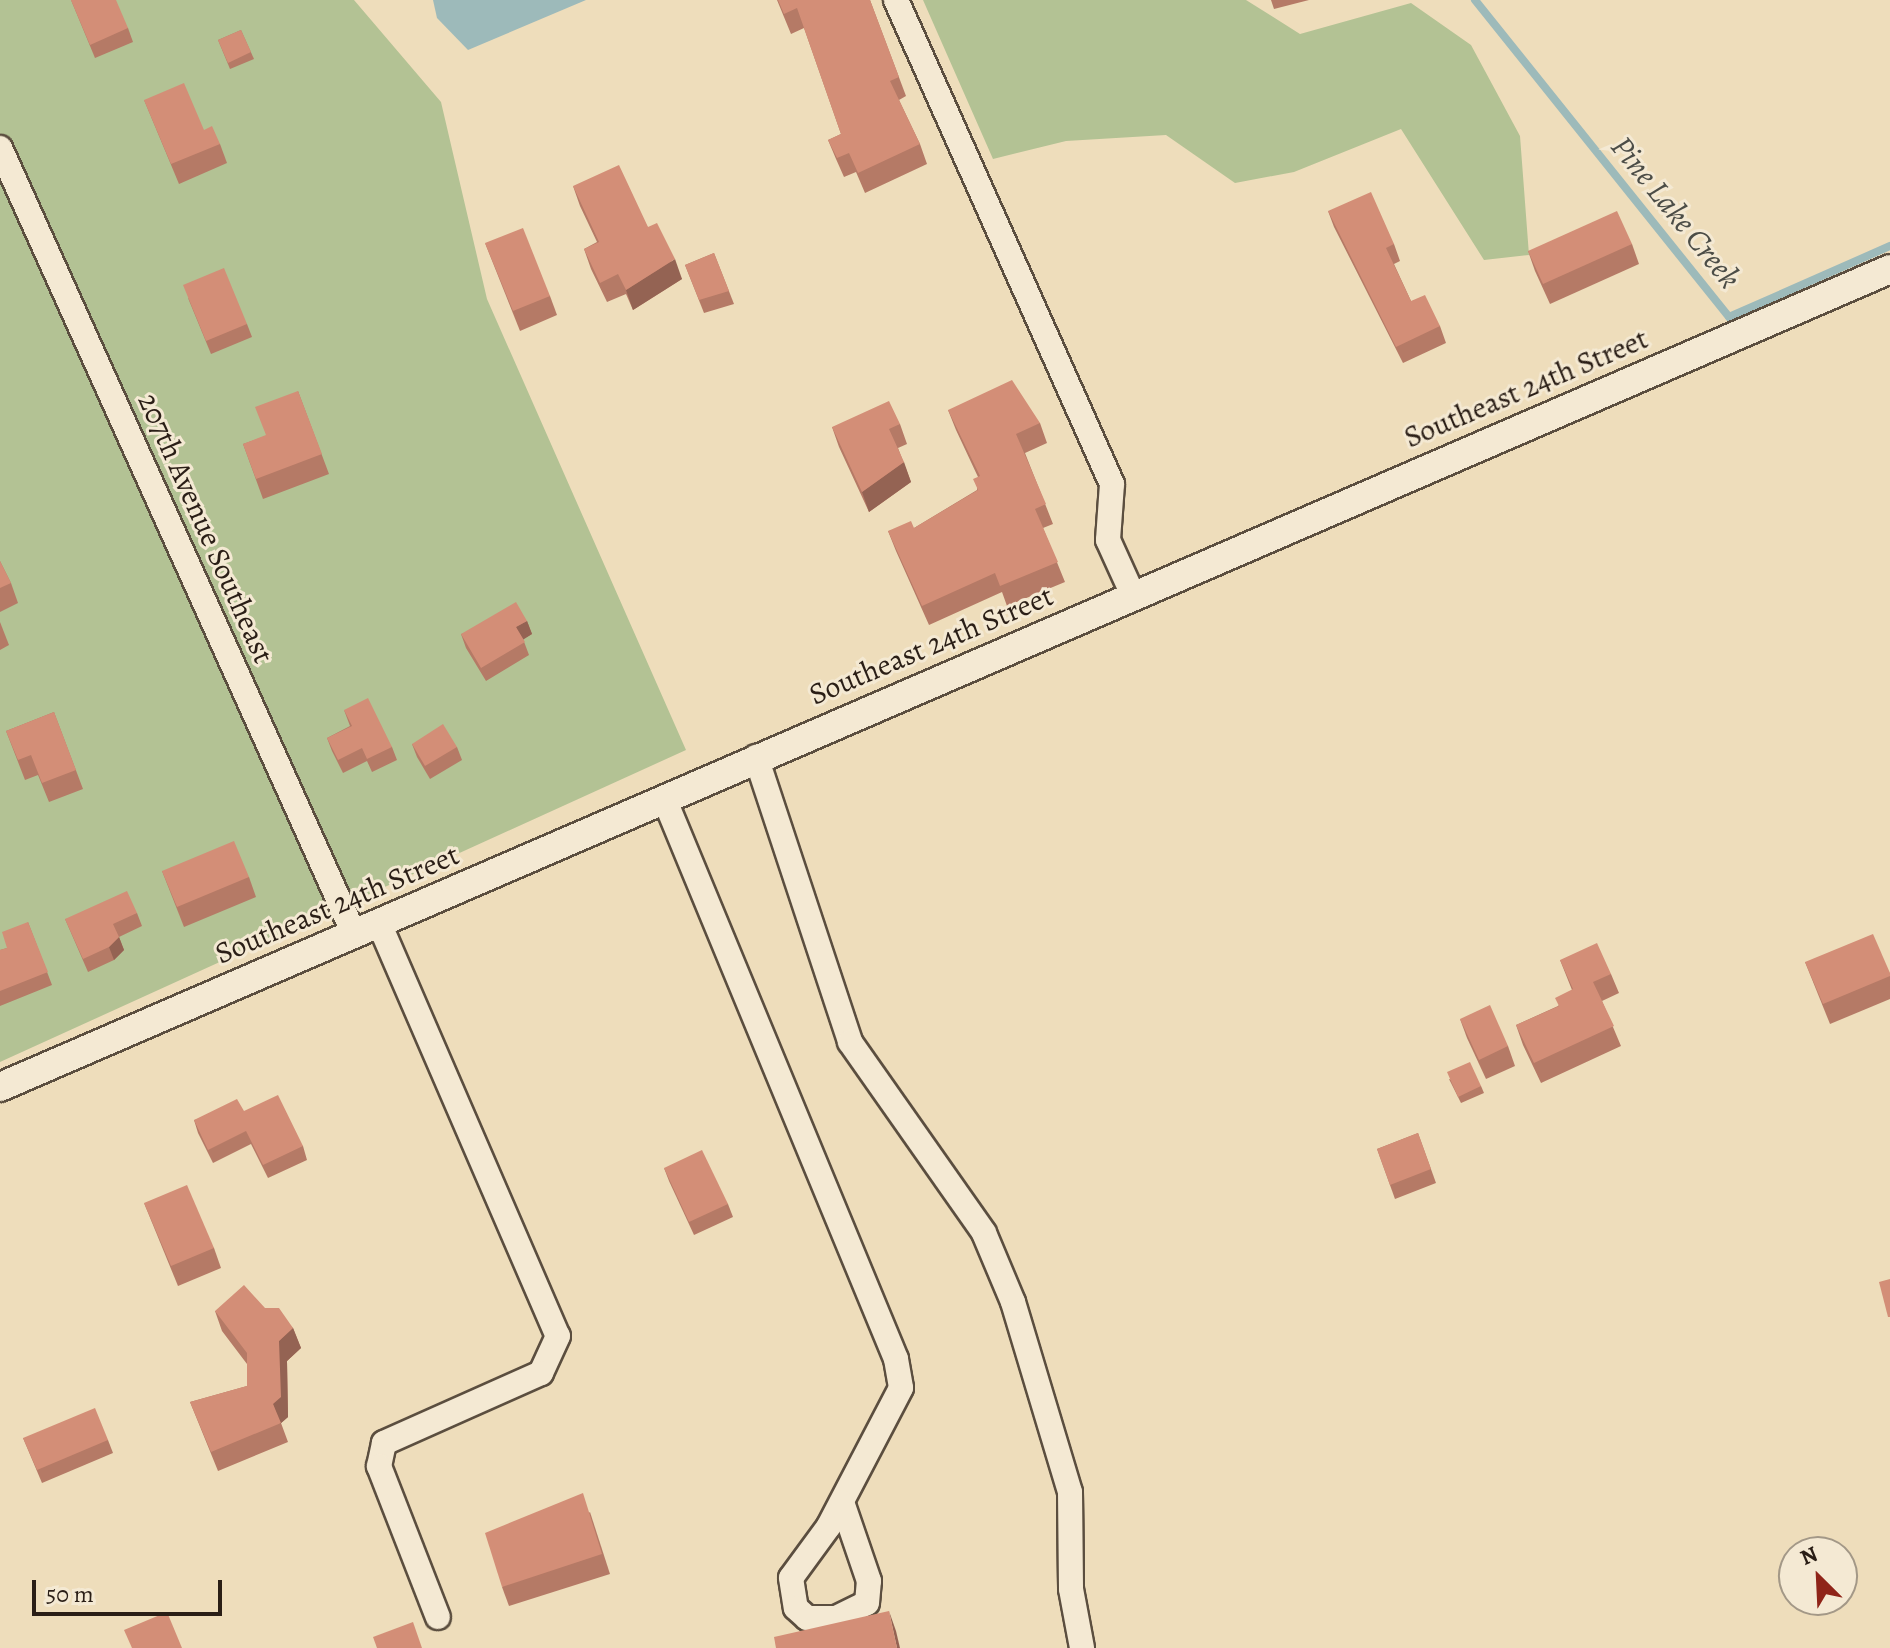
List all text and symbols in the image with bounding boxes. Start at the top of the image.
water label: Pine Lake Creek [1603,128,1749,296]
street label: Southeast 24th Street [1399,320,1653,456]
street label: 207th Avenue Southeast [130,387,282,669]
street label: Southeast 24th Street [804,577,1058,713]
street label: Southeast 24th Street [210,836,464,972]
north arrow [1778,1536,1858,1616]
text: N [1796,1539,1822,1573]
scale bar [36,1564,226,1614]
text: 50 m [46,1578,94,1610]

